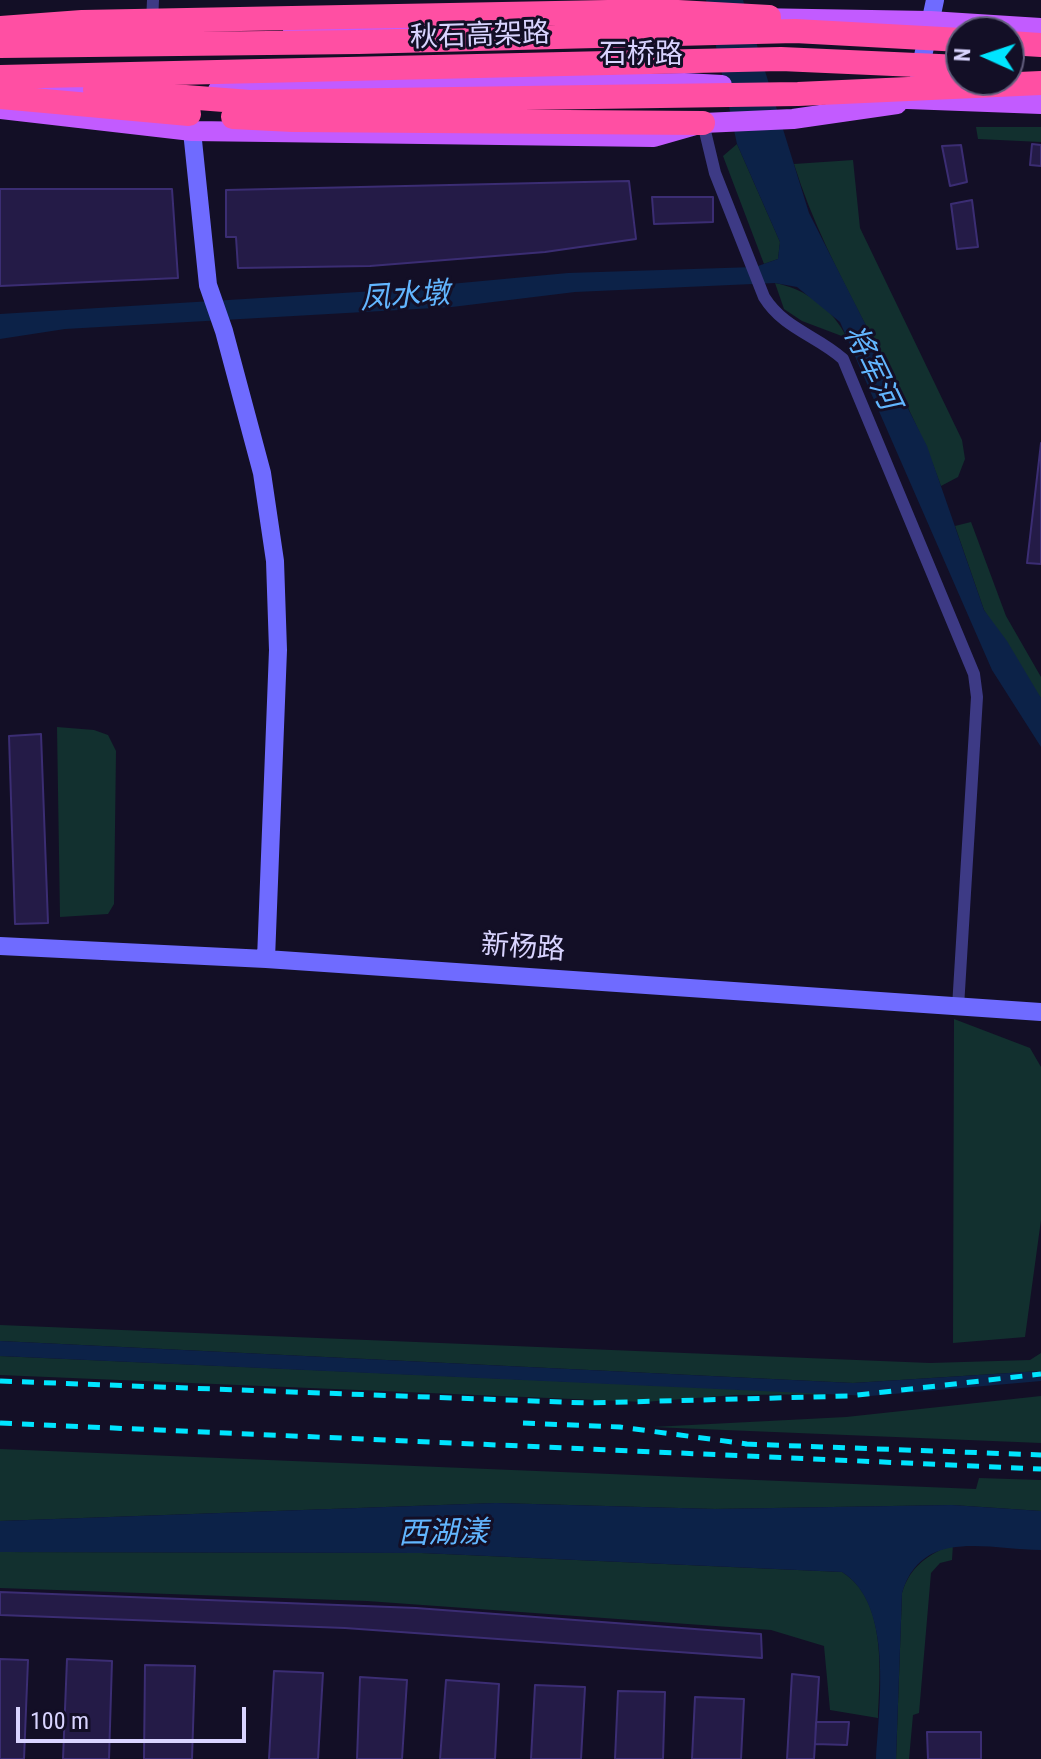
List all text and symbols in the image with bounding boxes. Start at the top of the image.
north arrow [945,16,1025,96]
street label: 秋石高架路 [409,18,551,56]
street label: 石桥路 [599,39,683,73]
text: N [950,47,975,62]
water label: 凤水墩 [359,277,451,319]
water label: 将军河 [834,320,906,416]
street label: 新杨路 [480,929,566,969]
water label: 西湖漾 [398,1516,488,1554]
scale bar [20,1691,250,1741]
text: 100 m [30,1707,89,1735]

